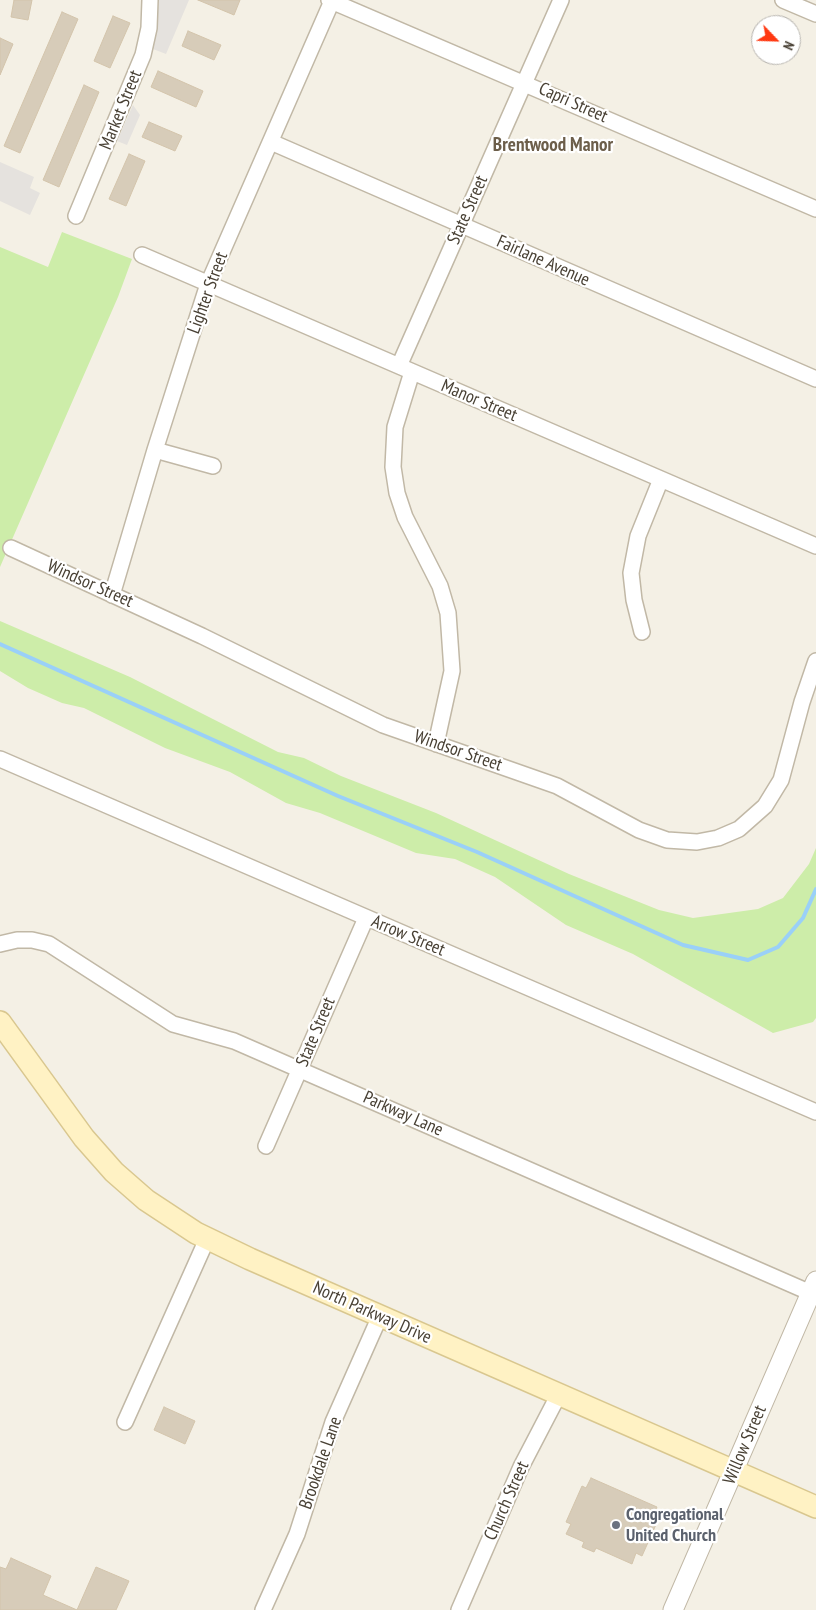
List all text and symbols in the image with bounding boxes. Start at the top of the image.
north arrow [751,15,801,65]
text: N [779,39,799,53]
street label: Market Street [95,67,147,153]
street label: Capri Street [535,78,611,128]
district label: Brentwood Manor [493,135,613,157]
street label: State Street [443,172,493,248]
street label: Fairlane Avenue [493,231,593,291]
street label: Lighter Street [183,249,233,337]
street label: Manor Street [438,375,520,427]
street label: Windsor Street [44,556,136,612]
street label: Windsor Street [411,726,505,776]
street label: Arrow Street [368,911,448,961]
street label: State Street [292,994,340,1070]
street label: Parkway Lane [360,1087,446,1141]
street label: North Parkway Drive [309,1277,435,1349]
street label: Willow Street [719,1402,771,1488]
street label: Brookdale Lane [295,1414,347,1512]
street label: Church Street [480,1458,534,1544]
place label: Congregational United Church [626,1504,723,1546]
marker: Congregational United Church [610,1519,622,1531]

